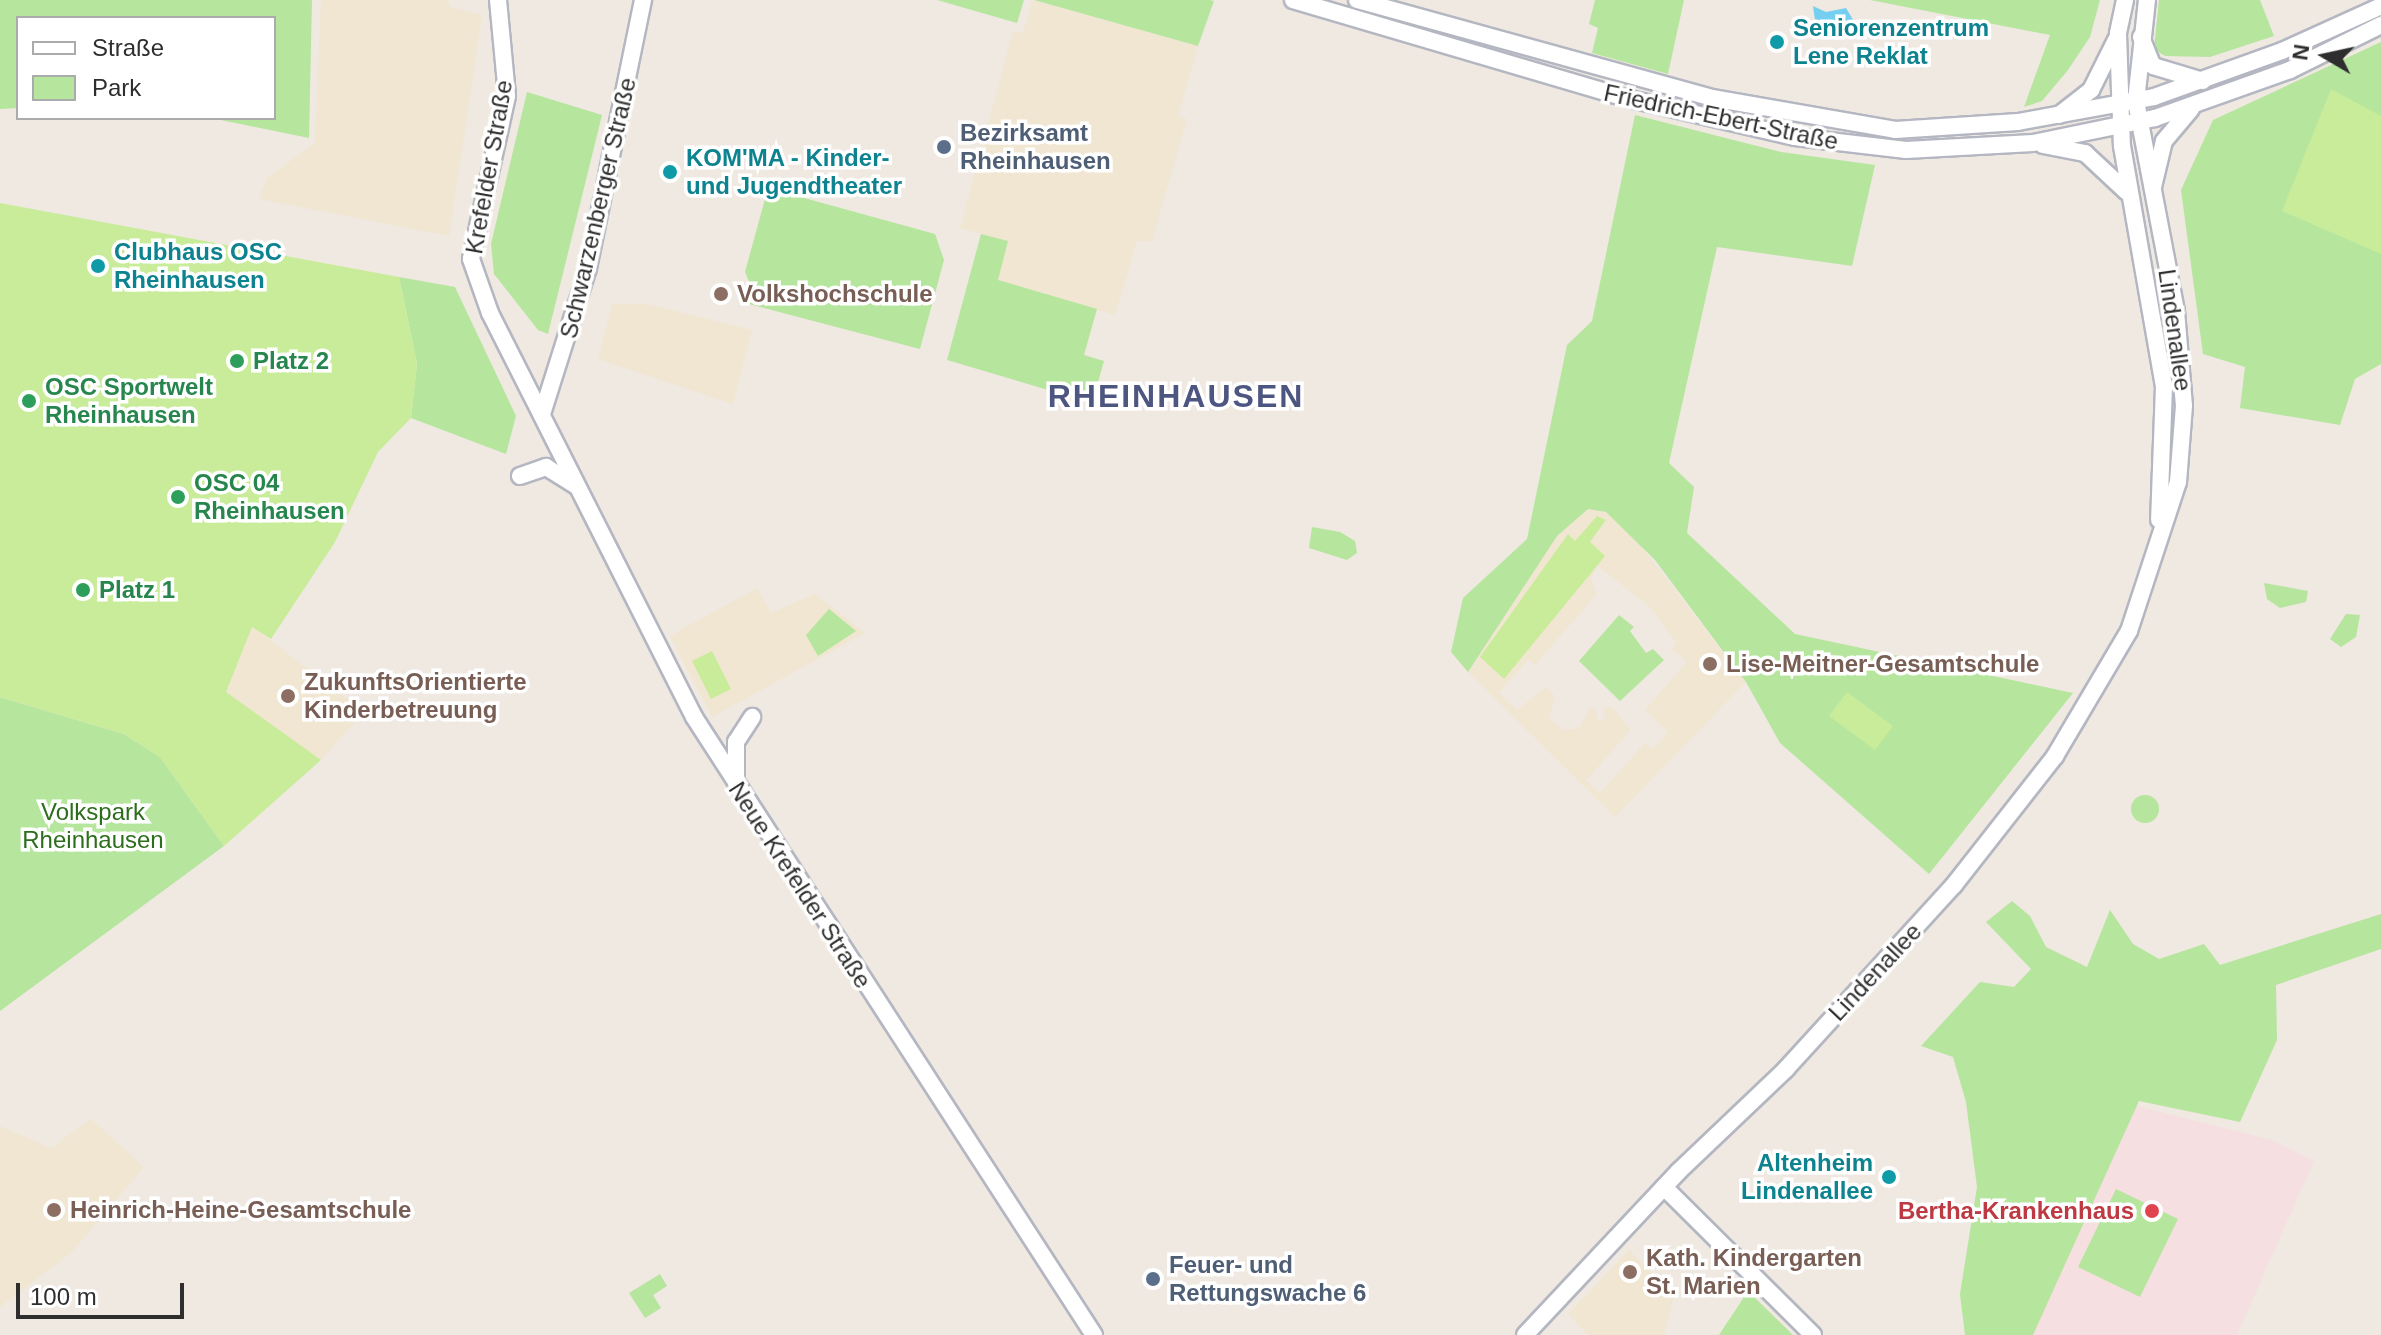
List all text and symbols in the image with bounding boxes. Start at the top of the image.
place label: Seniorenzentrum Lene Reklat [1793,14,1989,70]
legend [16,16,276,120]
north arrow [2285,16,2365,96]
marker: Seniorenzentrum Lene Reklat [1768,33,1786,51]
text: Straße [92,34,164,61]
text: N [2287,42,2314,62]
text: Park [92,74,141,101]
street label: Schwarzenberger Straße [554,75,642,341]
street label: Krefelder Straße [460,78,518,256]
street label: Friedrich-Ebert-Straße [1601,78,1841,156]
place label: Bezirksamt Rheinhausen [960,119,1111,175]
marker: Bezirksamt Rheinhausen [935,138,953,156]
place label: KOM'MA - Kinder- und Jugendtheater [686,144,902,200]
marker: KOM'MA - Kinder- und Jugendtheater [661,163,679,181]
place label: Clubhaus OSC Rheinhausen [114,238,282,294]
marker: Clubhaus OSC Rheinhausen [89,257,107,275]
street label: Lindenallee [2152,267,2198,393]
place label: Volkshochschule [737,280,933,308]
marker: Volkshochschule [712,285,730,303]
place label: Platz 2 [253,347,329,375]
marker: Platz 2 [228,352,246,370]
place label: OSC Sportwelt Rheinhausen [45,373,213,429]
district label: RHEINHAUSEN [1048,377,1304,415]
marker: OSC Sportwelt Rheinhausen [20,392,38,410]
place label: OSC 04 Rheinhausen [194,469,345,525]
marker: OSC 04 Rheinhausen [169,488,187,506]
place label: Platz 1 [99,576,175,604]
marker: Platz 1 [74,581,92,599]
place label: Lise-Meitner-Gesamtschule [1726,650,2039,678]
marker: Lise-Meitner-Gesamtschule [1701,655,1719,673]
place label: ZukunftsOrientierte Kinderbetreuung [304,668,527,724]
marker: ZukunftsOrientierte Kinderbetreuung [279,687,297,705]
street label: Neue Krefelder Straße [723,776,877,994]
park label: Volkspark Rheinhausen [22,798,164,854]
street label: Lindenallee [1823,917,1927,1027]
place label: Altenheim Lindenallee [1741,1149,1873,1205]
marker: Altenheim Lindenallee [1880,1168,1898,1186]
place label: Heinrich-Heine-Gesamtschule [70,1196,411,1224]
place label: Bertha-Krankenhaus [1898,1197,2134,1225]
marker: Bertha-Krankenhaus [2141,1200,2163,1222]
marker: Heinrich-Heine-Gesamtschule [45,1201,63,1219]
place label: Kath. Kindergarten St. Marien [1646,1244,1862,1300]
place label: Feuer- und Rettungswache 6 [1169,1251,1366,1307]
marker: Kath. Kindergarten St. Marien [1621,1263,1639,1281]
scale bar [20,1267,188,1317]
marker: Feuer- und Rettungswache 6 [1144,1270,1162,1288]
text: 100 m [30,1283,97,1310]

